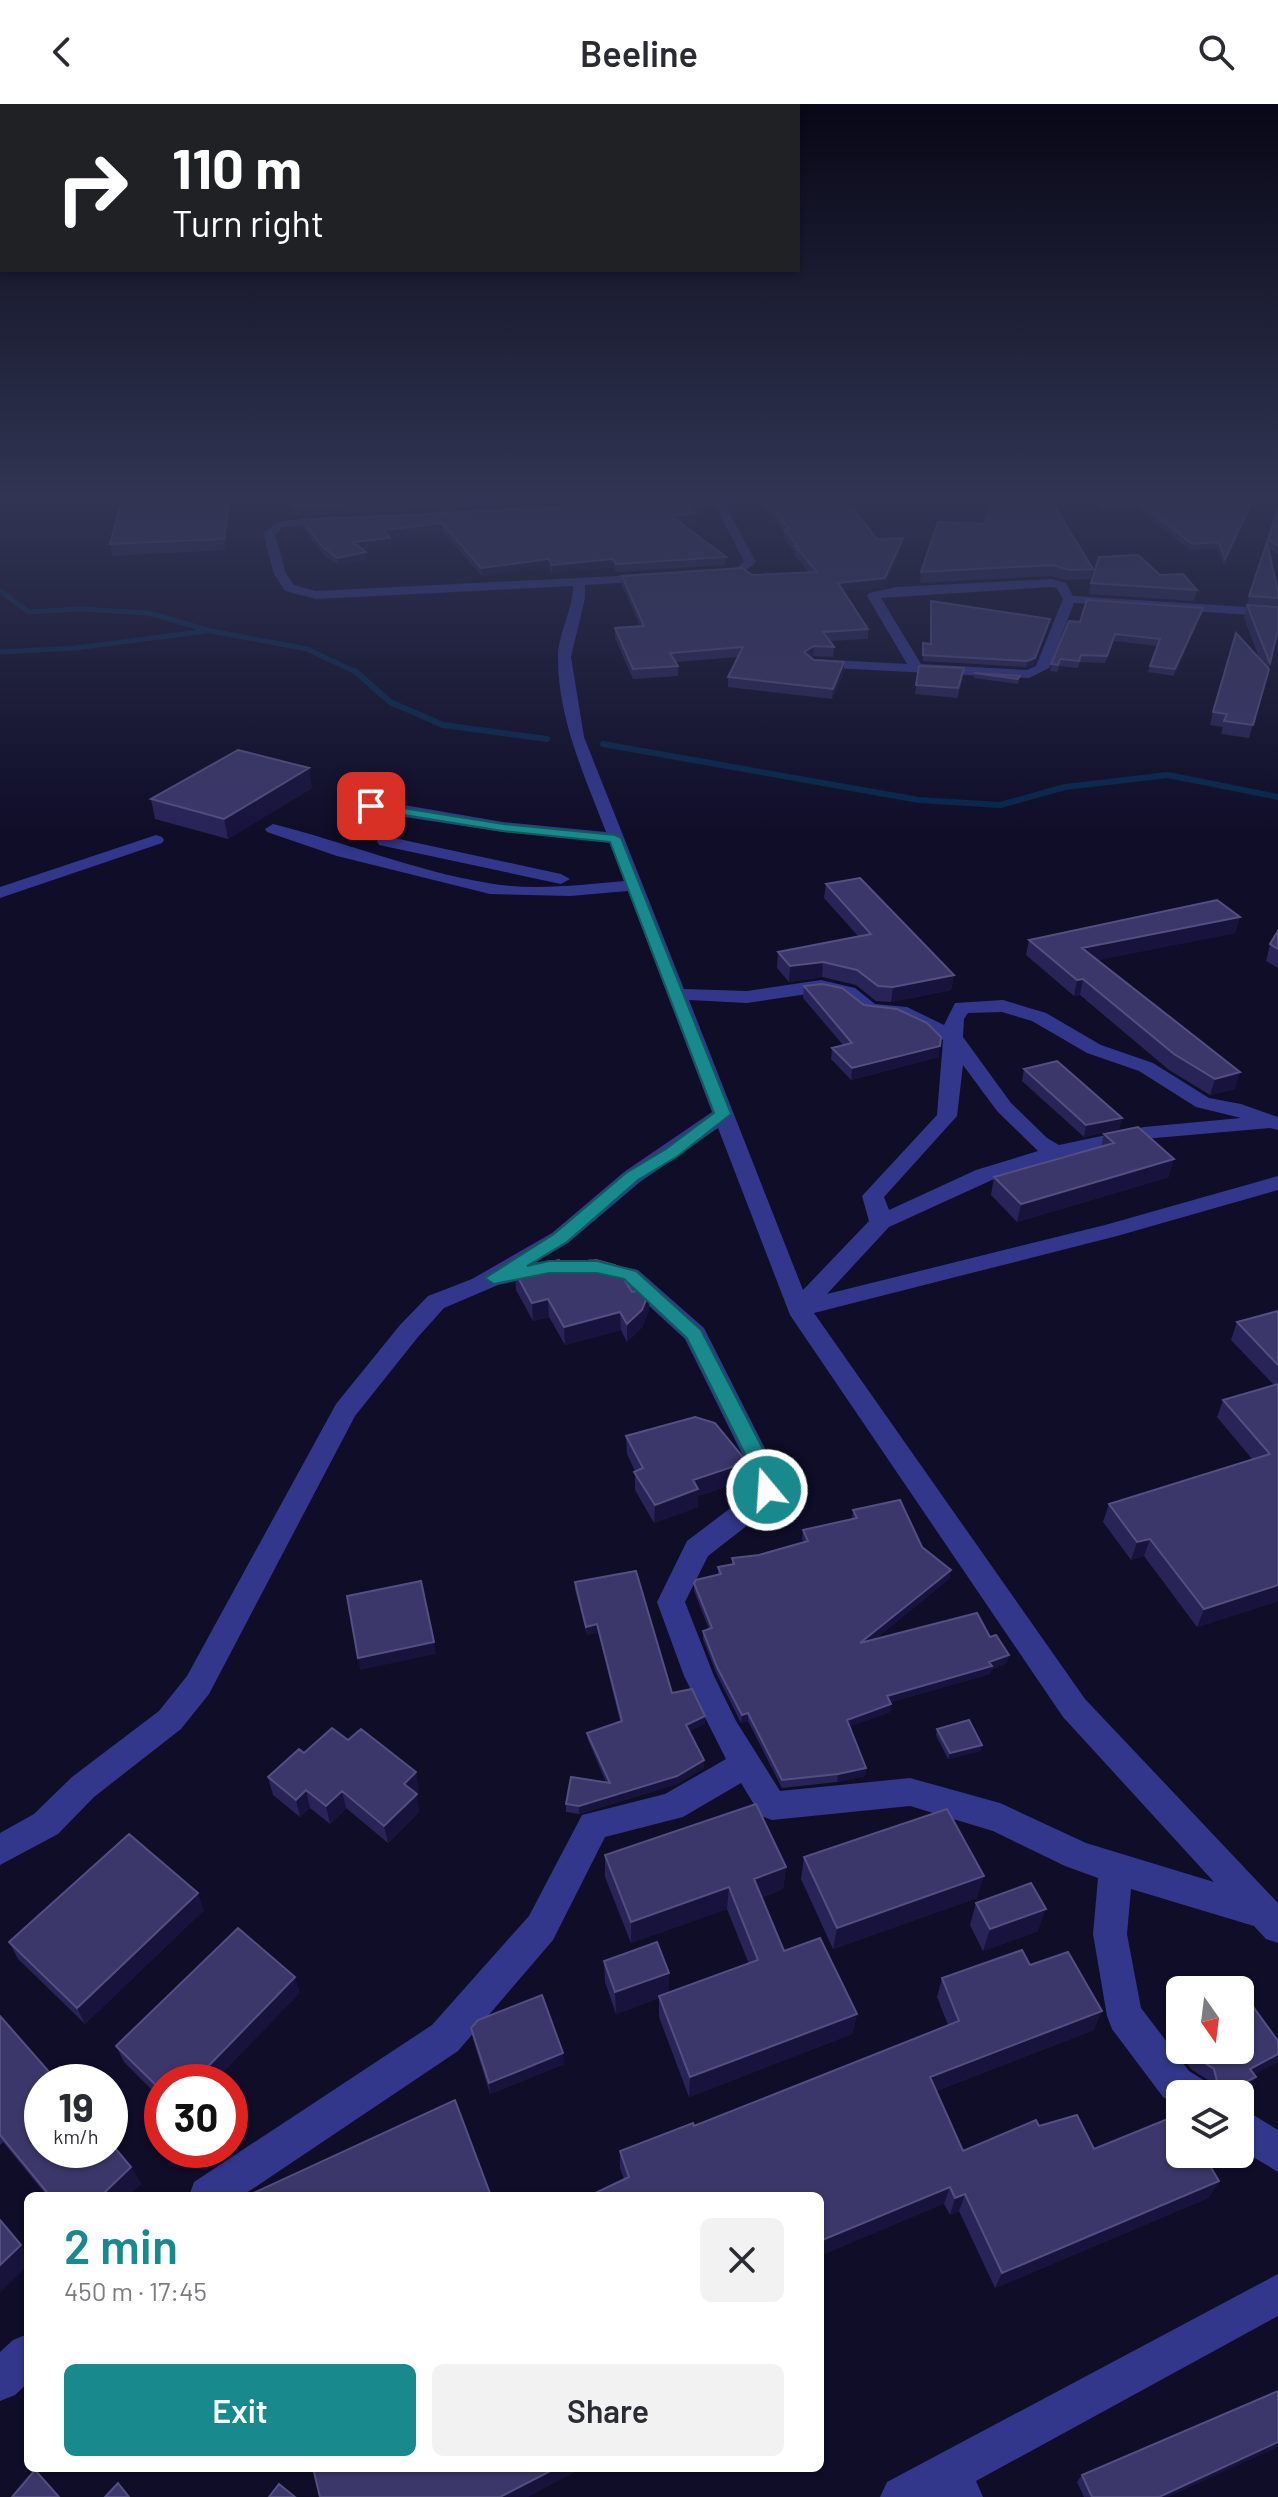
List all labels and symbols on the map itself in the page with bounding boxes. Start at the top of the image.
pin [337,772,405,840]
position arrow [725,1448,809,1532]
north arrow [1166,1976,1254,2064]
speed limit sign: 30 [144,2064,248,2168]

